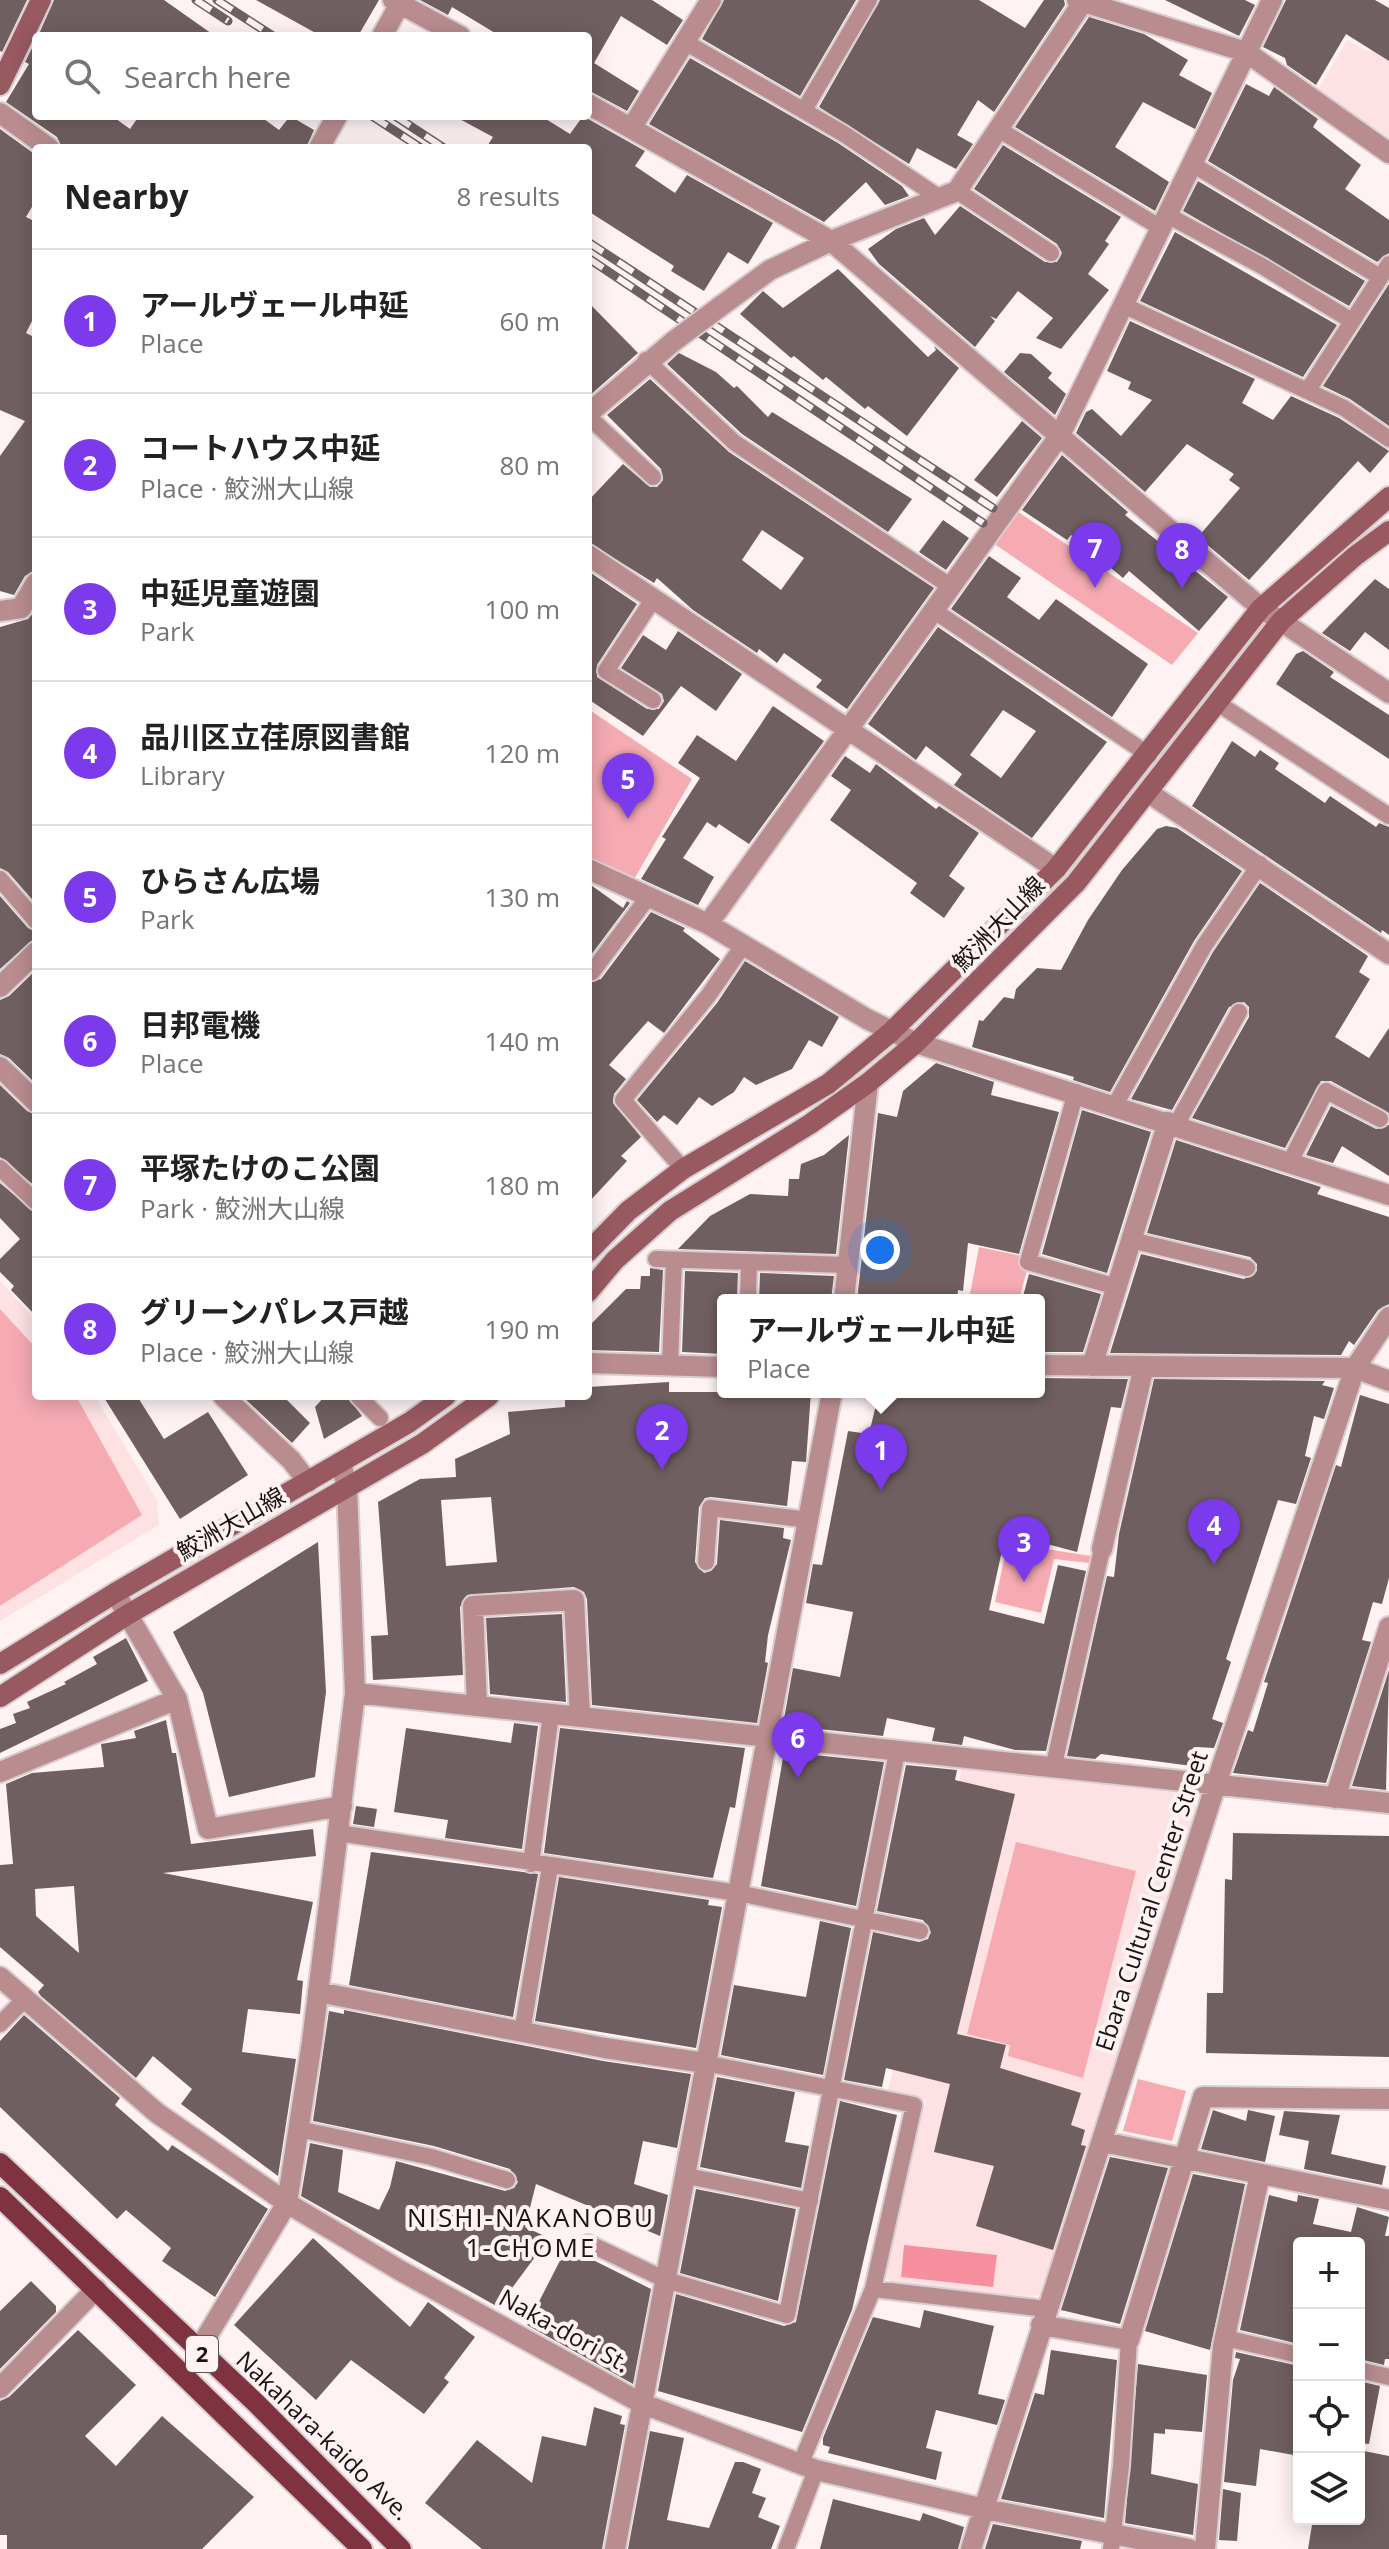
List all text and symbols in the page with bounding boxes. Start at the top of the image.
search box [32,32,592,120]
icon: search [60,54,104,98]
text: Search here [124,56,291,97]
text: Nearby [64,173,189,219]
text: 8 results [457,178,560,214]
text: アールヴェール中延 [140,284,408,325]
text: 1 [83,303,97,339]
text: 60 m [499,303,560,339]
text: Place [140,325,204,361]
text: コートハウス中延 [140,427,380,468]
text: 2 [83,447,97,483]
text: 80 m [499,447,560,483]
text: Place · 鮫洲大山線 [140,470,354,506]
pin: 7 [1069,522,1121,588]
pin: 8 [1156,523,1208,589]
text: 中延児童遊園 [140,572,320,613]
text: 3 [83,591,97,627]
text: 100 m [485,591,560,627]
text: Park [140,613,194,649]
text: 品川区立荏原図書館 [140,716,410,757]
text: 4 [83,735,97,771]
text: 120 m [485,735,560,771]
pin: 5 [602,753,654,819]
text: Library [140,757,225,793]
text: ひらさん広場 [140,860,320,901]
street label: 鮫洲大山線 [944,868,1051,978]
text: 5 [83,879,97,915]
text: 130 m [485,879,560,915]
text: Park [140,901,194,937]
text: 日邦電機 [140,1004,260,1045]
text: 6 [83,1023,97,1059]
text: 140 m [485,1023,560,1059]
text: Place [140,1045,204,1081]
text: 平塚たけのこ公園 [140,1147,380,1188]
text: 7 [83,1167,97,1203]
text: 180 m [485,1167,560,1203]
text: Park · 鮫洲大山線 [140,1190,345,1226]
your location [860,1230,900,1270]
text: グリーンパレス戸越 [140,1291,409,1332]
popup [717,1294,1045,1398]
text: アールヴェール中延 [747,1309,1015,1350]
text: 8 [83,1311,97,1347]
text: 190 m [485,1311,560,1347]
text: Place · 鮫洲大山線 [140,1334,354,1370]
text: Place [747,1350,811,1386]
pin: 2 [636,1404,688,1470]
pin: 1 [855,1424,907,1490]
street label: 鮫洲大山線 [170,1478,290,1567]
pin: 4 [1188,1499,1240,1565]
pin: 3 [998,1516,1050,1582]
pin: 6 [772,1712,824,1778]
street label: Ebara Cultural Center Street [1086,1746,1215,2055]
district label: NISHI-NAKANOBU 1-CHOME [407,2199,655,2265]
map controls [1293,2237,1365,2525]
button: + [1293,2237,1365,2309]
street label: Naka-dori St. [494,2280,636,2379]
button: − [1293,2309,1365,2381]
road number: 2 [186,2336,218,2372]
street label: Nakahara-kaido Ave. [230,2343,418,2527]
button: locate [1293,2381,1365,2453]
button: layers [1293,2453,1365,2525]

